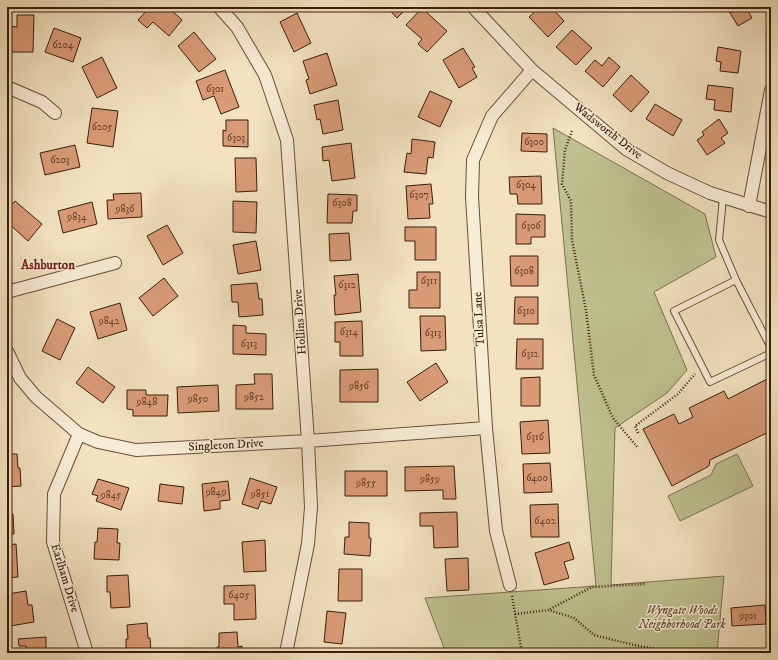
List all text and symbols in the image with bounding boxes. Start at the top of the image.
house number: 6204 [52,39,74,51]
house number: 6301 [206,83,224,95]
street label: Wadsworth Drive [570,99,645,162]
house number: 6205 [92,121,112,133]
house number: 6303 [227,132,245,144]
house number: 6300 [524,136,544,148]
house number: 6203 [50,154,70,166]
house number: 6304 [516,179,536,191]
house number: 6307 [409,189,429,201]
house number: 6308 [332,197,352,209]
house number: 9836 [115,203,135,215]
house number: 9834 [66,211,87,223]
house number: 6306 [521,220,542,232]
district label: Ashburton [20,257,75,273]
house number: 6308 [514,265,534,277]
house number: 6311 [421,275,437,287]
house number: 6312 [338,279,356,291]
street label: Hollins Drive [290,289,310,355]
street label: Tulsa Lane [470,292,488,346]
house number: 6310 [517,305,535,317]
house number: 9842 [98,315,119,327]
house number: 6314 [340,326,358,338]
house number: 6313 [425,327,441,339]
house number: 6313 [241,338,257,350]
house number: 6312 [521,348,539,360]
house number: 9856 [348,380,370,392]
house number: 9852 [243,391,264,403]
house number: 9850 [187,393,208,405]
house number: 9848 [136,396,157,408]
house number: 6316 [526,431,545,443]
street label: Singleton Drive [188,436,264,454]
house number: 6400 [526,472,548,484]
house number: 9859 [419,473,440,485]
house number: 9855 [355,477,376,489]
house number: 9849 [205,486,226,498]
house number: 9851 [250,488,270,500]
house number: 9845 [100,489,121,501]
house number: 6402 [534,515,556,527]
street label: Earlham Drive [47,542,83,614]
house number: 6405 [228,589,250,601]
park label: Wyngate Woods Neighborhood Park [637,603,726,632]
house number: 9301 [738,610,757,622]

